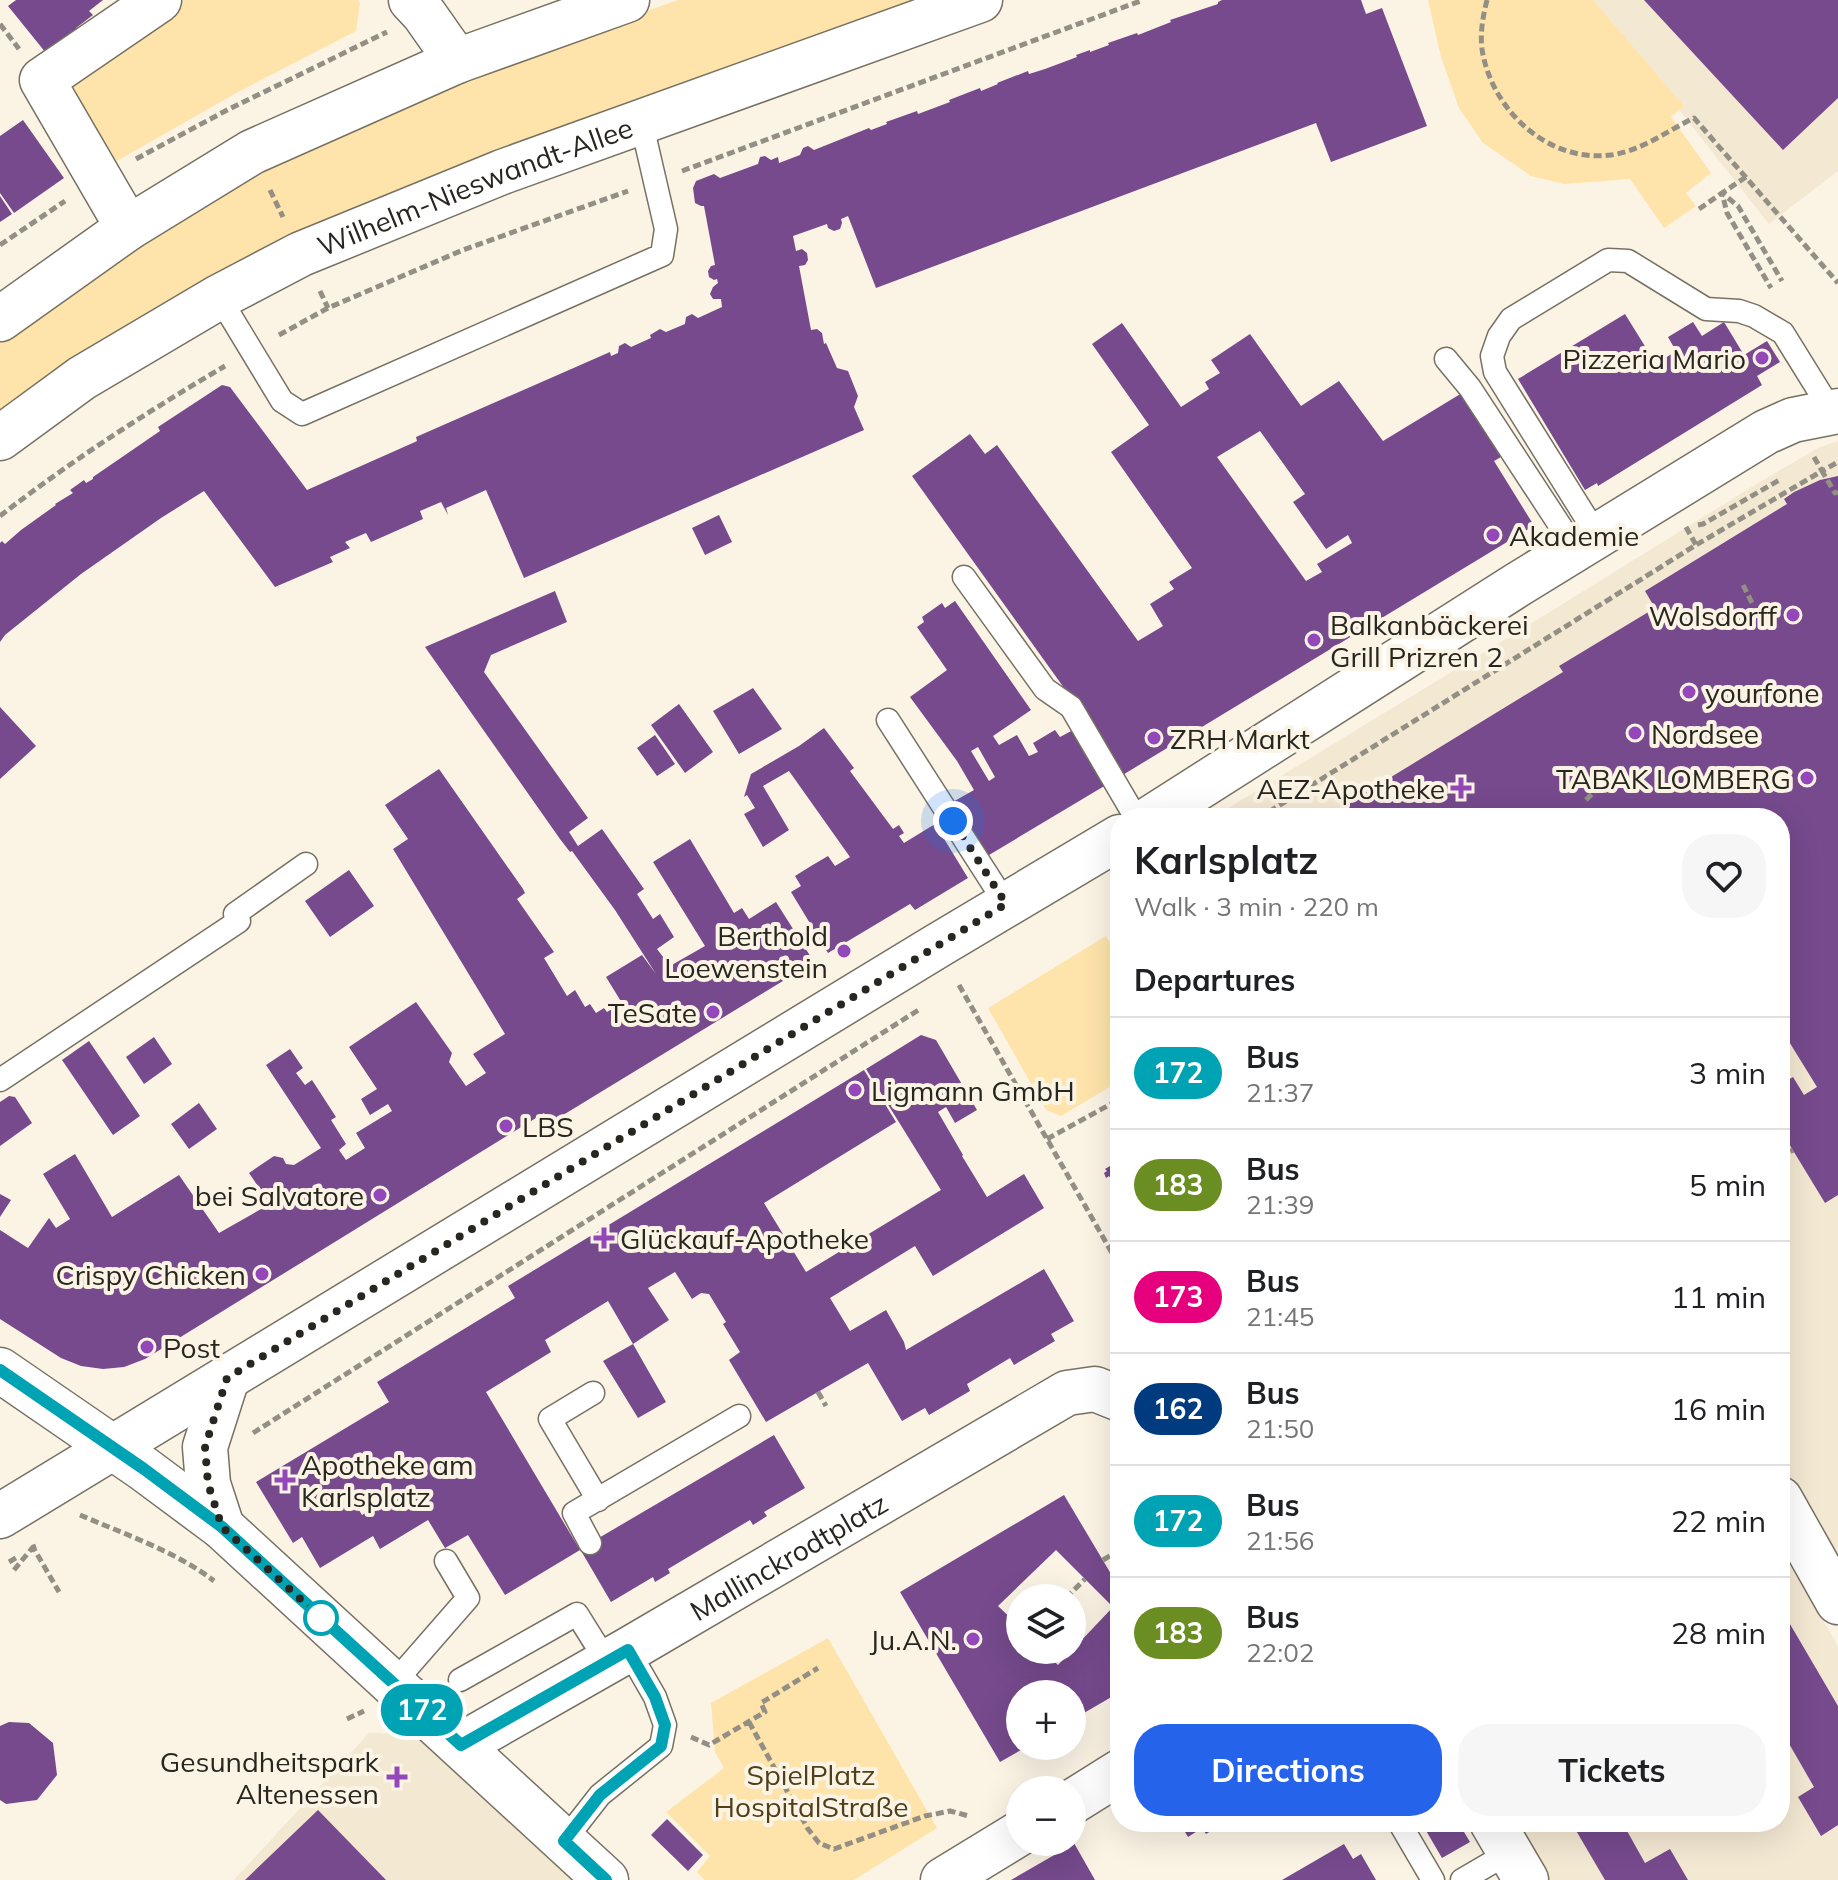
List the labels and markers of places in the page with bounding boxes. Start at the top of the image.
place label: Pizzeria Mario [1563,341,1746,376]
marker: Pizzeria Mario [1753,349,1771,367]
place label: Akademie [1509,518,1639,553]
marker: Akademie [1484,526,1502,544]
place label: Wolsdorff [1649,598,1778,633]
marker: Wolsdorff [1784,606,1802,624]
place label: Balkanbäckerei Grill Prizren 2 [1330,607,1529,674]
marker: Balkanbäckerei Grill Prizren 2 [1305,631,1323,649]
place label: yourfone [1705,675,1819,710]
marker: yourfone [1680,683,1698,701]
place label: Nordsee [1651,716,1759,751]
place label: ZRH Markt [1170,721,1310,756]
marker: Nordsee [1626,724,1644,742]
marker: ZRH Markt [1145,729,1163,747]
place label: TABAK LOMBERG [1556,761,1791,796]
marker: TABAK LOMBERG [1798,769,1816,787]
place label: AEZ-Apotheke [1256,771,1445,806]
marker: AEZ-Apotheke [1452,779,1470,797]
place label: Berthold Loewenstein [664,918,828,985]
marker: Berthold Loewenstein [835,942,853,960]
place label: TeSate [608,995,697,1030]
marker: TeSate [704,1003,722,1021]
place label: Ligmann GmbH [871,1073,1075,1108]
marker: Ligmann GmbH [846,1081,864,1099]
place label: LBS [522,1109,574,1144]
marker: LBS [497,1117,515,1135]
place label: bei Salvatore [195,1178,364,1213]
marker: bei Salvatore [371,1186,389,1204]
place label: Glückauf-Apotheke [620,1221,869,1256]
marker: Glückauf-Apotheke [595,1229,613,1247]
place label: Crispy Chicken [56,1257,246,1292]
marker: Crispy Chicken [253,1265,271,1283]
place label: Post [163,1330,220,1365]
marker: Post [138,1338,156,1356]
place label: Apotheke am Karlsplatz [301,1447,474,1514]
marker: Apotheke am Karlsplatz [276,1471,294,1489]
unlabelled marker [304,1601,338,1635]
place label: Ju.A.N. [870,1622,957,1657]
marker: Ju.A.N. [964,1630,982,1648]
place label: Gesundheitspark Altenessen [160,1744,380,1811]
marker: Gesundheitspark Altenessen [386,1766,408,1788]

